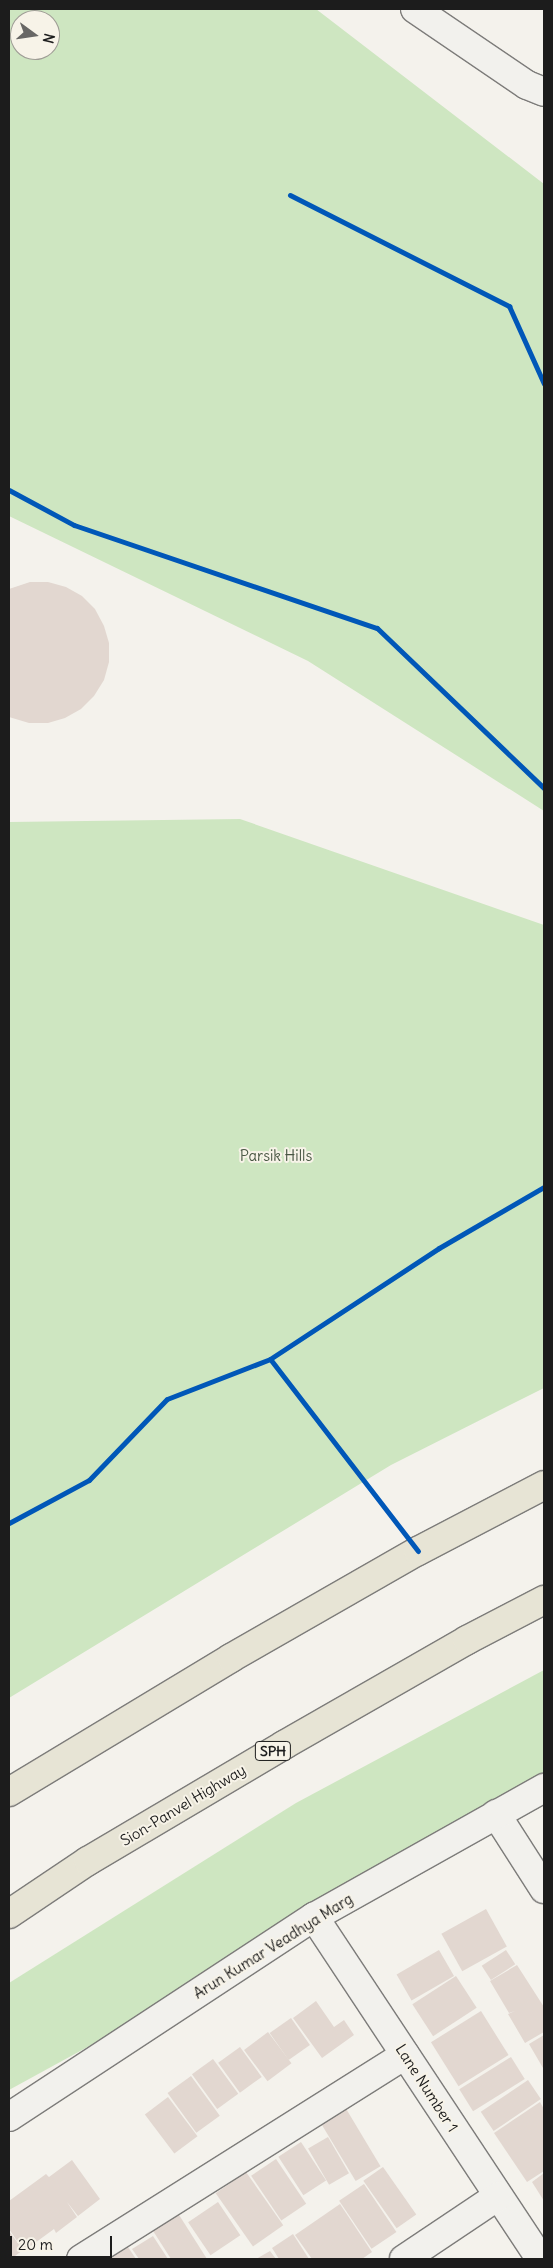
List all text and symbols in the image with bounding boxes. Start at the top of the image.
north arrow [10,10,60,60]
text: N [39,32,58,45]
park label: Parsik Hills [240,1147,312,1165]
road number: SPH [254,1740,292,1762]
street label: Sion-Panvel Highway [117,1760,249,1850]
street label: Arun Kumar Veadhya Marg [190,1890,356,2002]
street label: Lane Number 1 [392,2041,462,2135]
scale bar [12,2226,115,2258]
text: 20 m [18,2235,53,2254]

